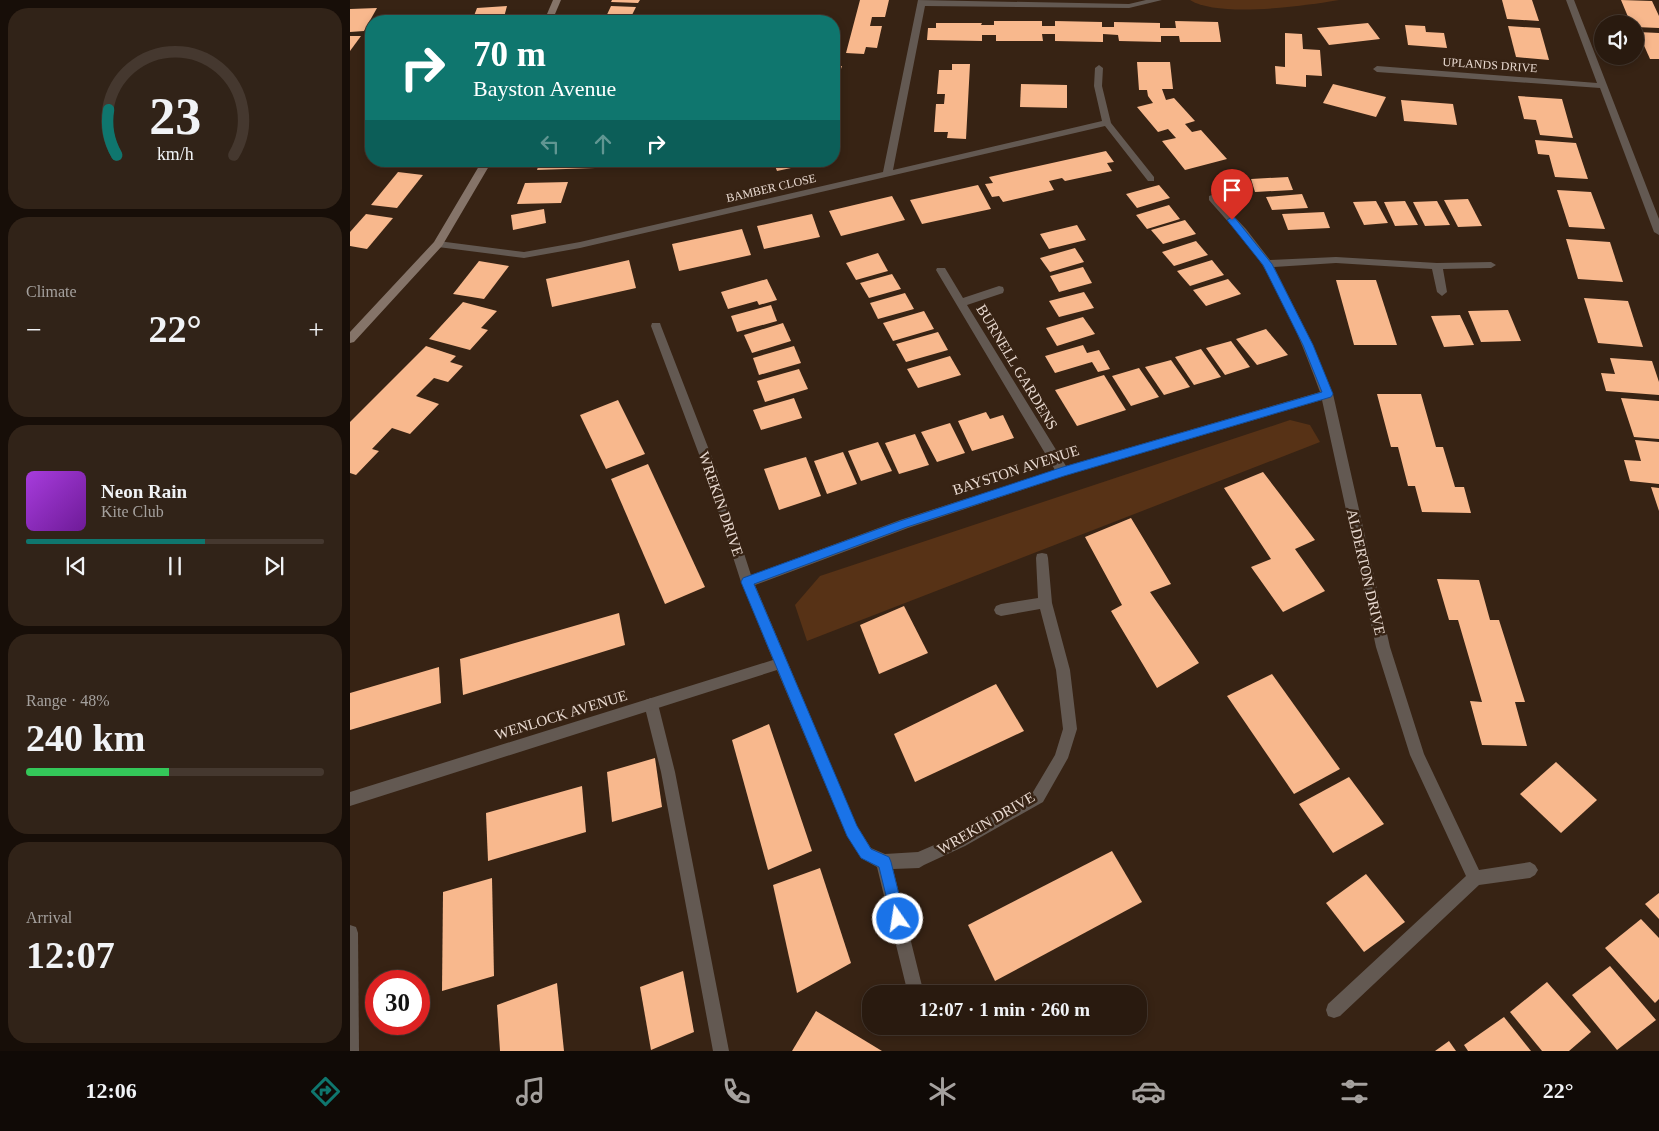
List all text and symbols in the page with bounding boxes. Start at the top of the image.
map controls [1594,15,1644,65]
button: sound [1594,15,1644,65]
icon: right [390,35,455,100]
text: 70 m [473,35,546,74]
street label: UPLANDS DRIVE [1442,55,1538,75]
text: Bayston Avenue [473,76,616,101]
text: 23 [149,88,201,145]
icon: left [536,130,564,158]
icon: ahead [589,130,617,158]
icon: right [642,130,670,158]
text: km/h [157,144,193,164]
pin [1211,169,1253,220]
street label: BAMBER CLOSE [725,171,817,205]
icon: arrive [1218,176,1246,204]
text: Climate [26,283,77,300]
street label: BURNELL GARDENS [973,302,1061,432]
text: 22° [148,308,202,350]
text: − [26,314,42,345]
text: + [308,314,324,345]
street label: BAYSTON AVENUE [951,442,1081,498]
street label: WREKIN DRIVE [696,450,746,558]
text: Neon Rain [101,481,187,502]
text: Kite Club [101,503,164,520]
street label: ALDERTON DRIVE [1344,507,1388,637]
icon: previous [62,552,90,580]
icon: pause [161,552,189,580]
icon: next [260,552,288,580]
street label: WENLOCK AVENUE [493,687,629,743]
text: Range · 48% [26,692,110,709]
text: 240 km [26,717,145,759]
street label: WREKIN DRIVE [935,789,1037,857]
position arrow [871,892,923,944]
text: Arrival [26,909,72,926]
text: 12:07 [26,934,115,976]
speed limit sign: 30 [365,970,430,1035]
text: 12:07 · 1 min · 260 m [919,999,1090,1020]
icon: directions [308,1074,343,1109]
icon: music [513,1074,548,1109]
icon: phone [719,1074,754,1109]
icon: climate [925,1074,960,1109]
icon: car [1131,1074,1166,1109]
icon: filters [1337,1074,1372,1109]
text: 12:06 [85,1078,137,1103]
text: 22° [1543,1078,1573,1103]

